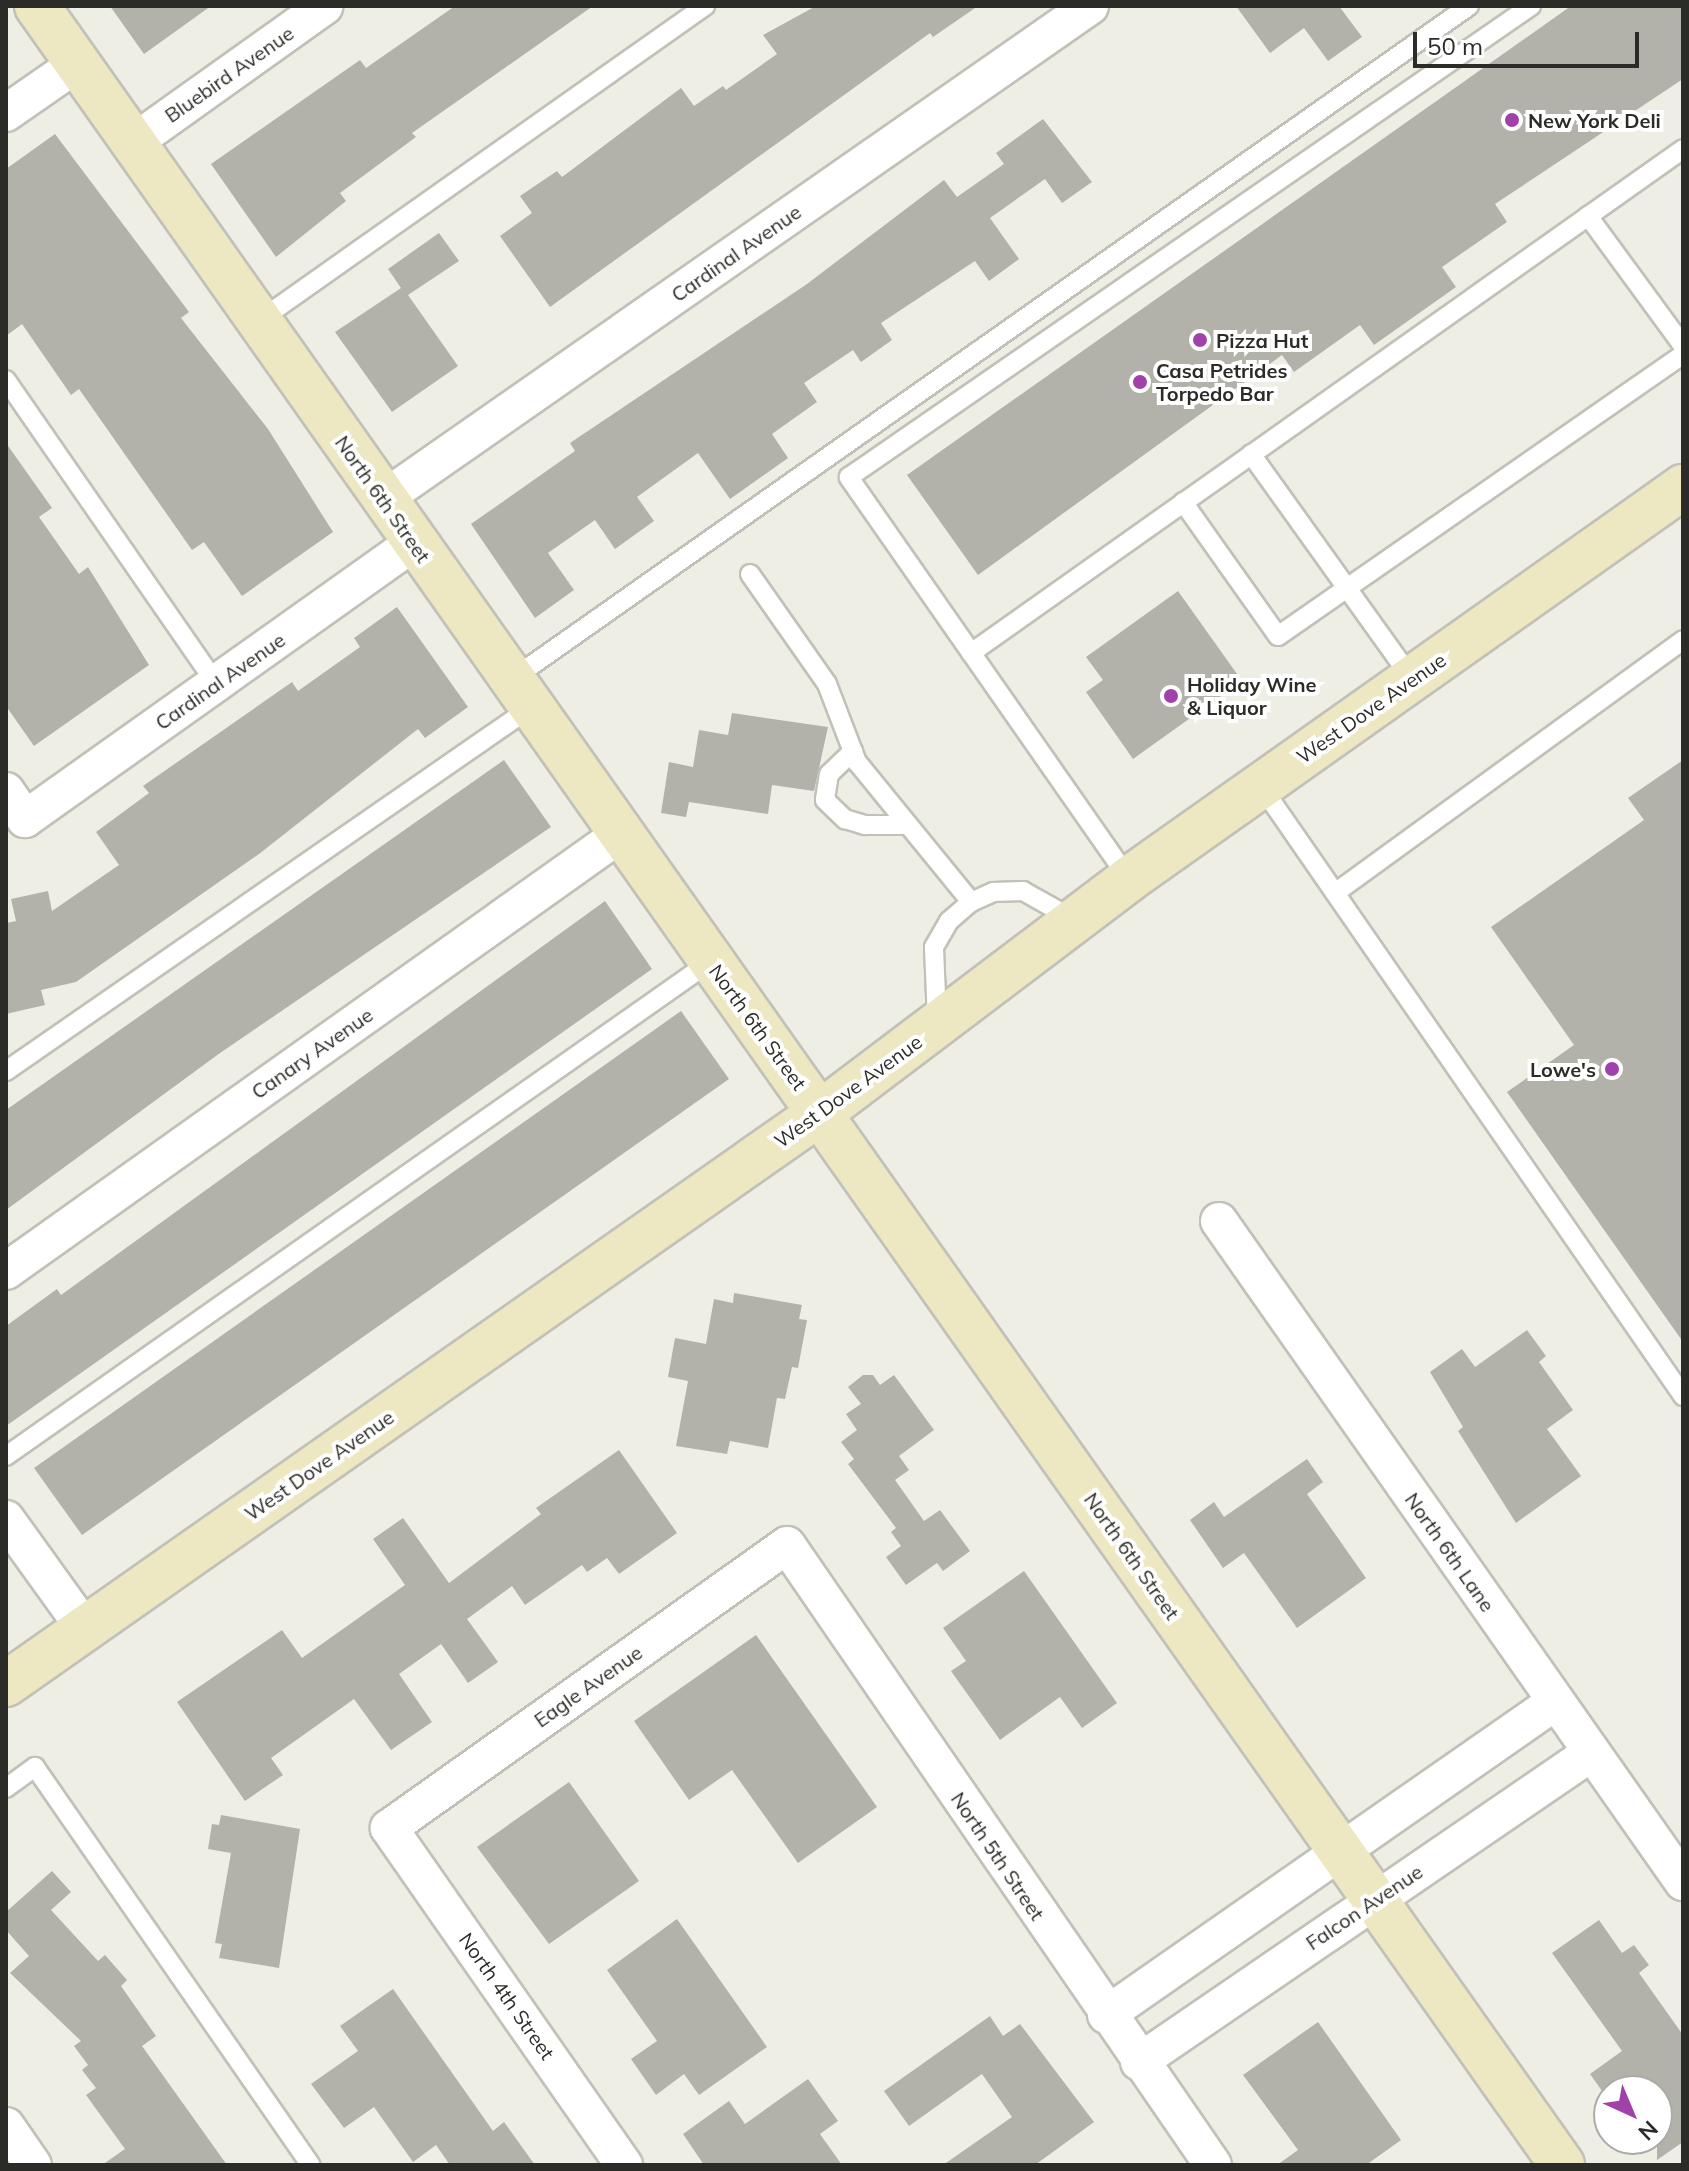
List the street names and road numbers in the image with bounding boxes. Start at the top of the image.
street label: Bluebird Avenue [160,21,298,127]
street label: Cardinal Avenue [667,199,805,307]
street label: North 6th Street [330,431,436,567]
street label: Cardinal Avenue [151,627,289,735]
street label: West Dove Avenue [1292,648,1450,768]
street label: North 6th Street [704,960,812,1094]
street label: Canary Avenue [247,1002,377,1104]
street label: West Dove Avenue [770,1029,926,1153]
street label: West Dove Avenue [240,1405,398,1525]
street label: North 6th Street [1079,1488,1185,1624]
street label: North 6th Lane [1400,1488,1500,1616]
street label: Eagle Avenue [529,1640,647,1732]
street label: North 5th Street [946,1787,1050,1925]
street label: Falcon Avenue [1301,1859,1427,1955]
street label: North 4th Street [454,1928,560,2064]

